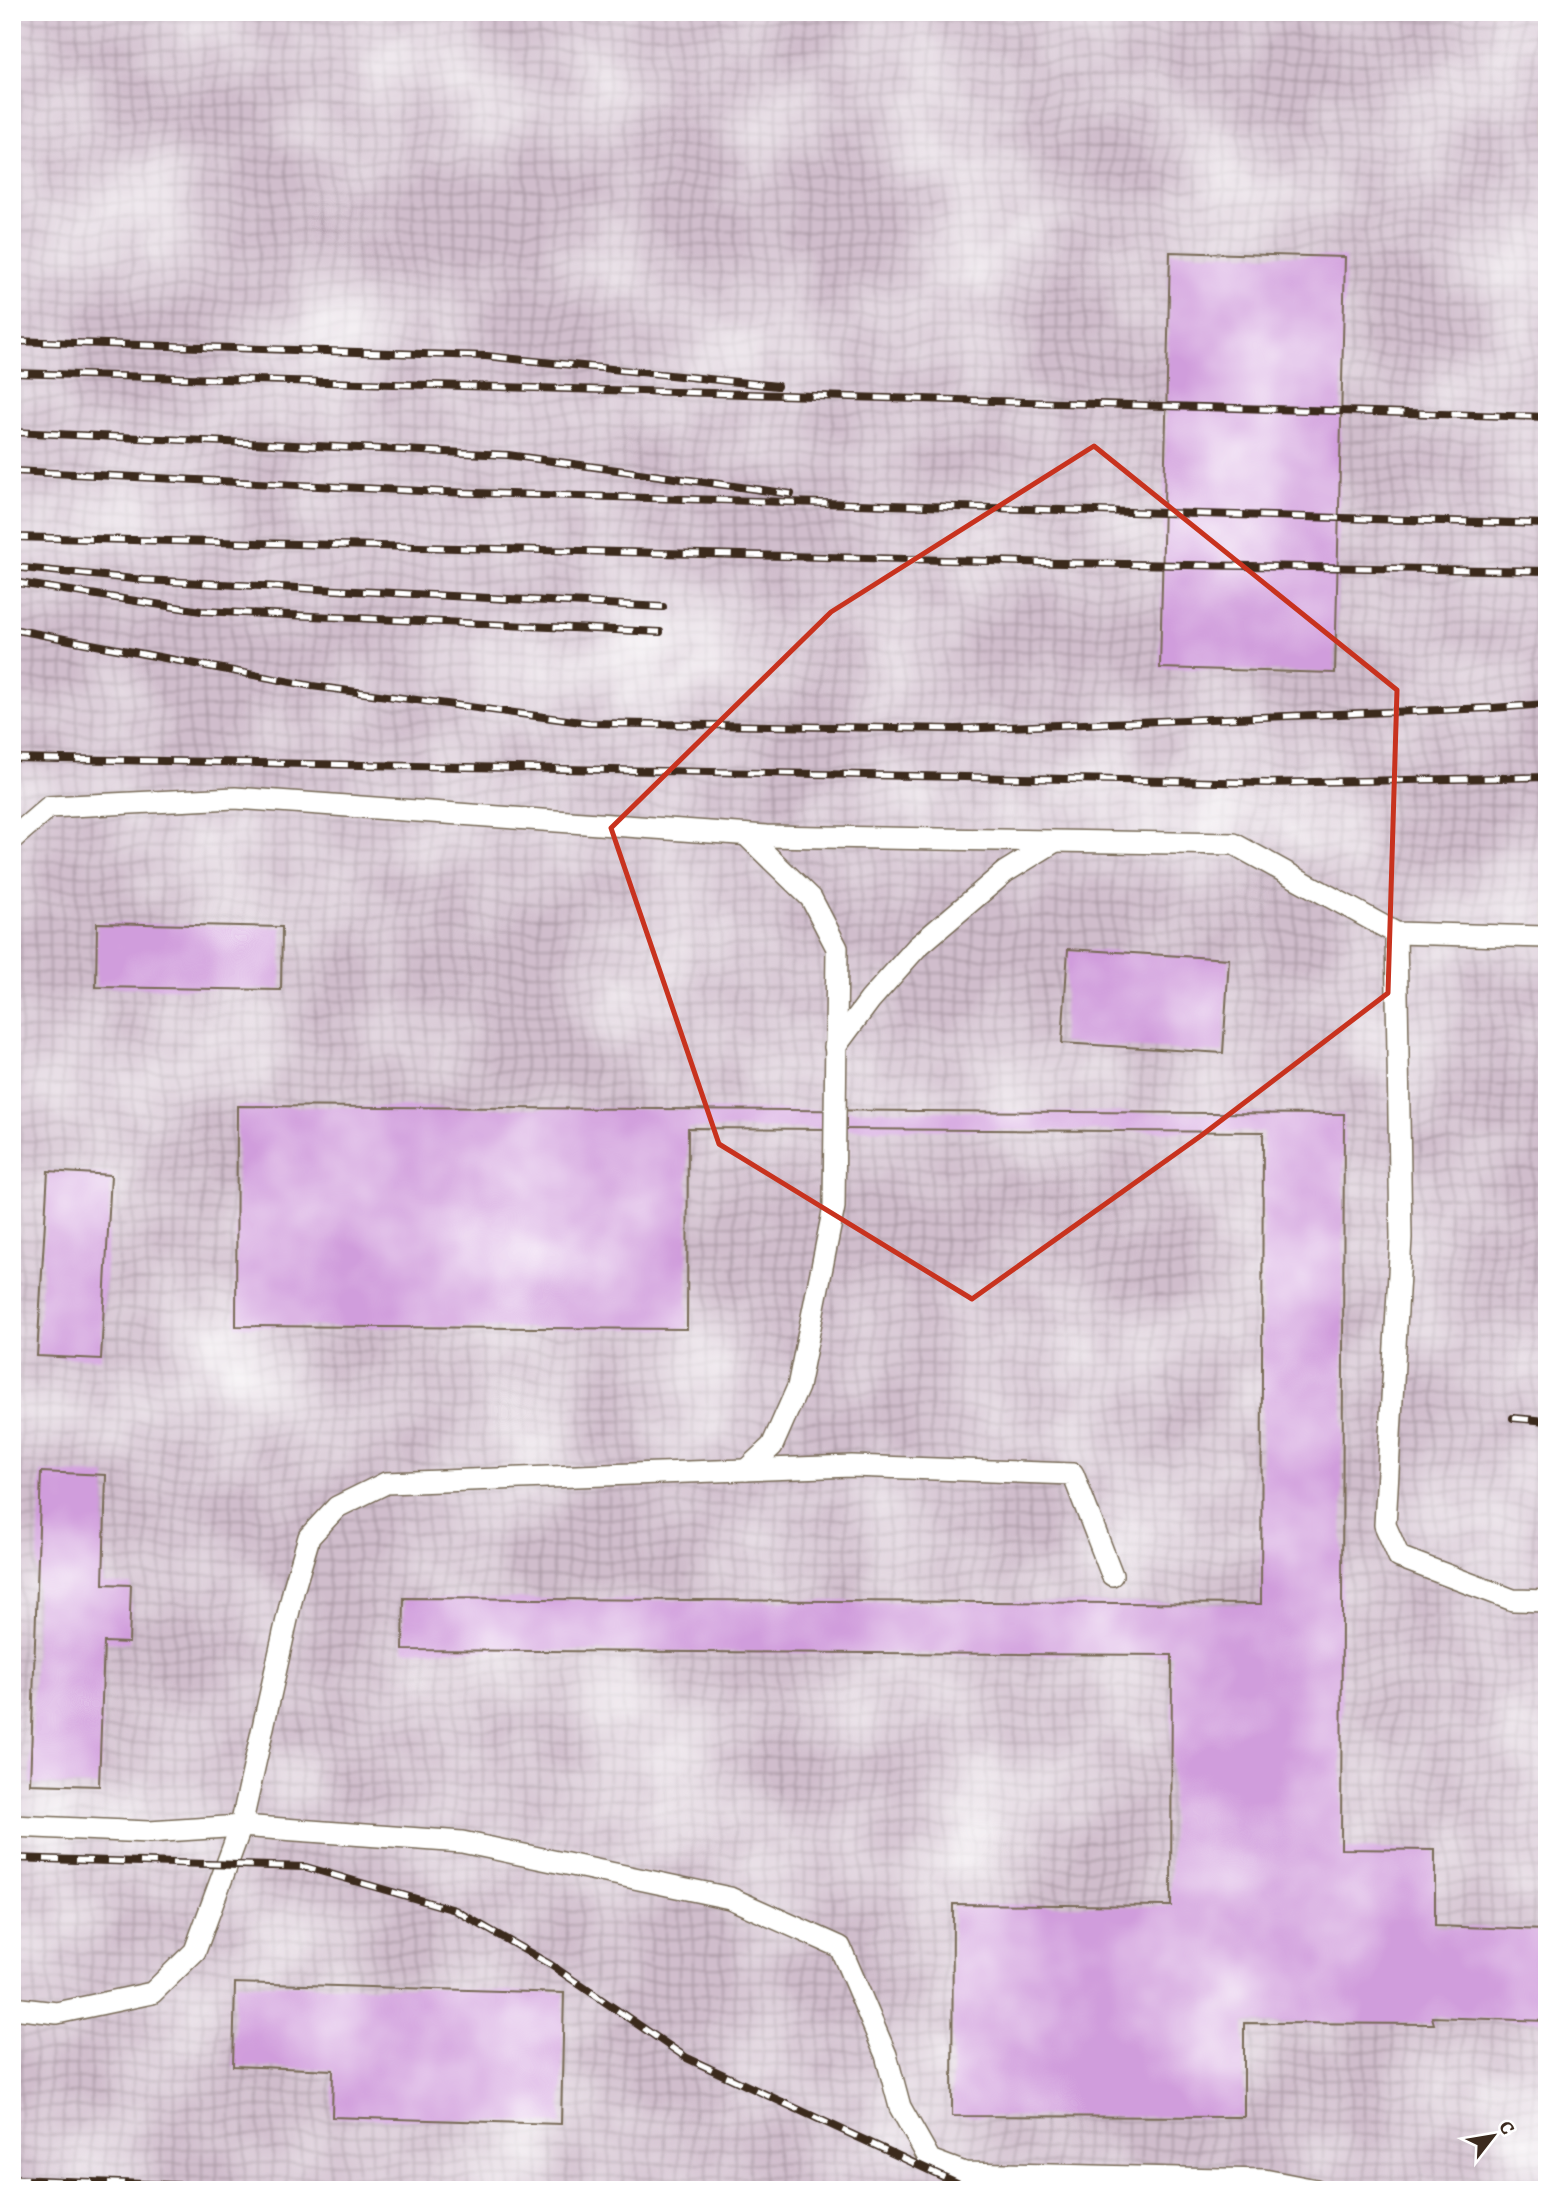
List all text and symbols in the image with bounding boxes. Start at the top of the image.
north arrow [1458,2100,1528,2170]
text: С [1493,2116,1521,2139]

